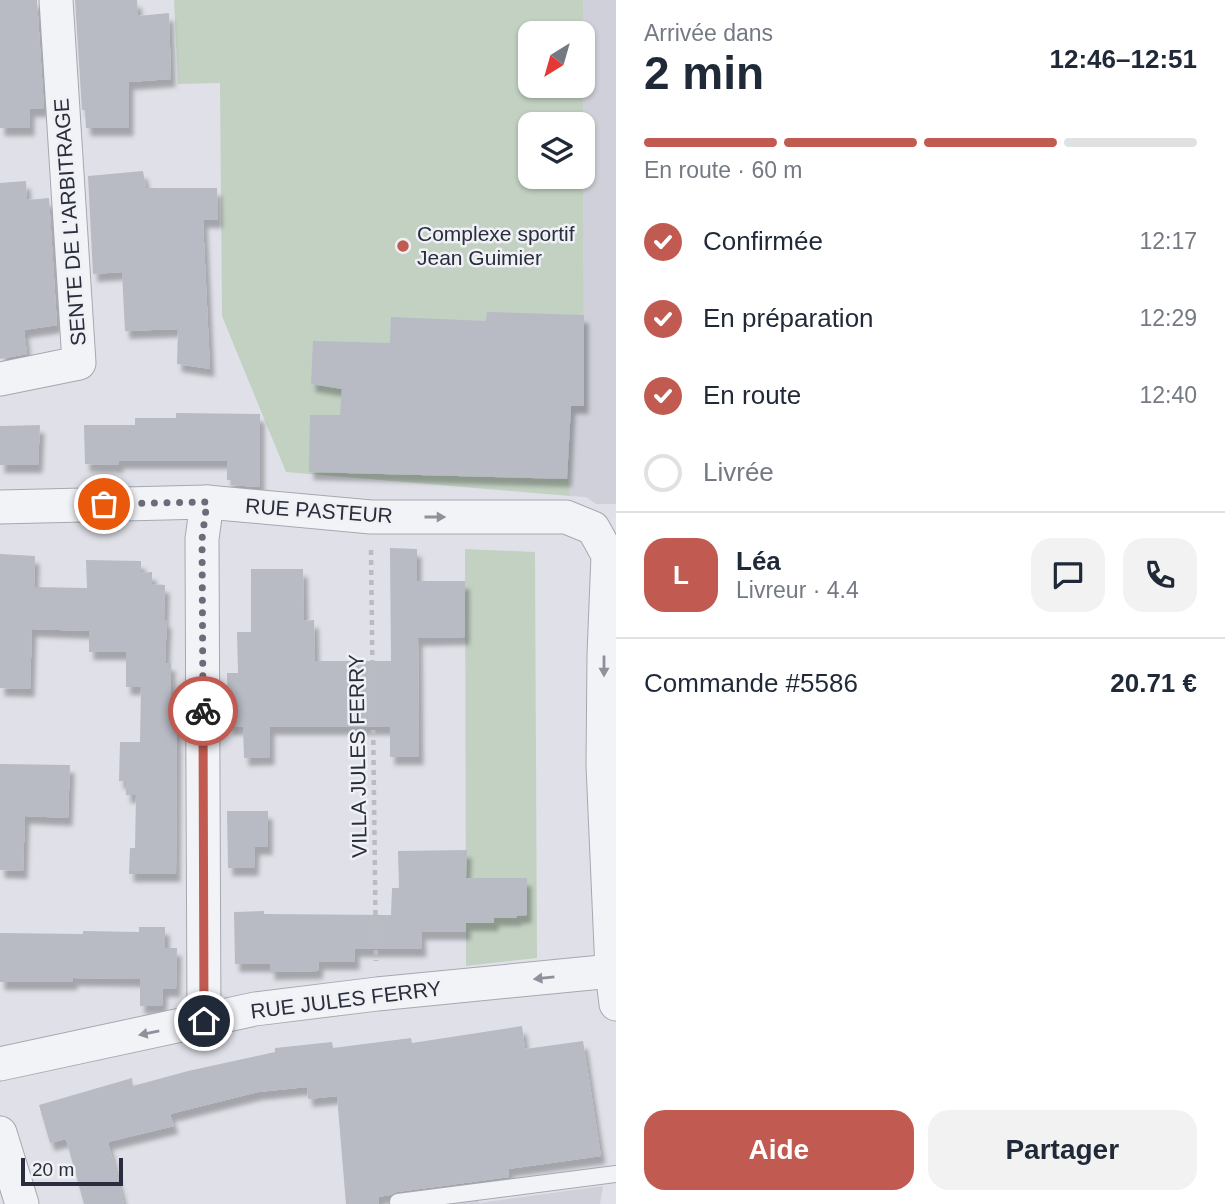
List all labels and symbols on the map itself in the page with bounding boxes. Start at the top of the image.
north arrow [518,21,595,98]
street label: SENTE DE L'ARBITRAGE [49,98,90,346]
place label: Complexe sportif Jean Guimier [417,222,575,269]
marker: Complexe sportif Jean Guimier [395,238,411,254]
pin [74,474,134,534]
street label: RUE PASTEUR [245,494,394,527]
one-way arrow [424,511,446,523]
street label: VILLA JULES FERRY [344,654,371,858]
one-way arrow [598,655,609,677]
courier [168,676,238,746]
one-way arrow [533,973,555,984]
street label: RUE JULES FERRY [249,976,443,1023]
pin [174,991,234,1051]
one-way arrow [138,1027,160,1038]
scale bar [21,1155,122,1187]

